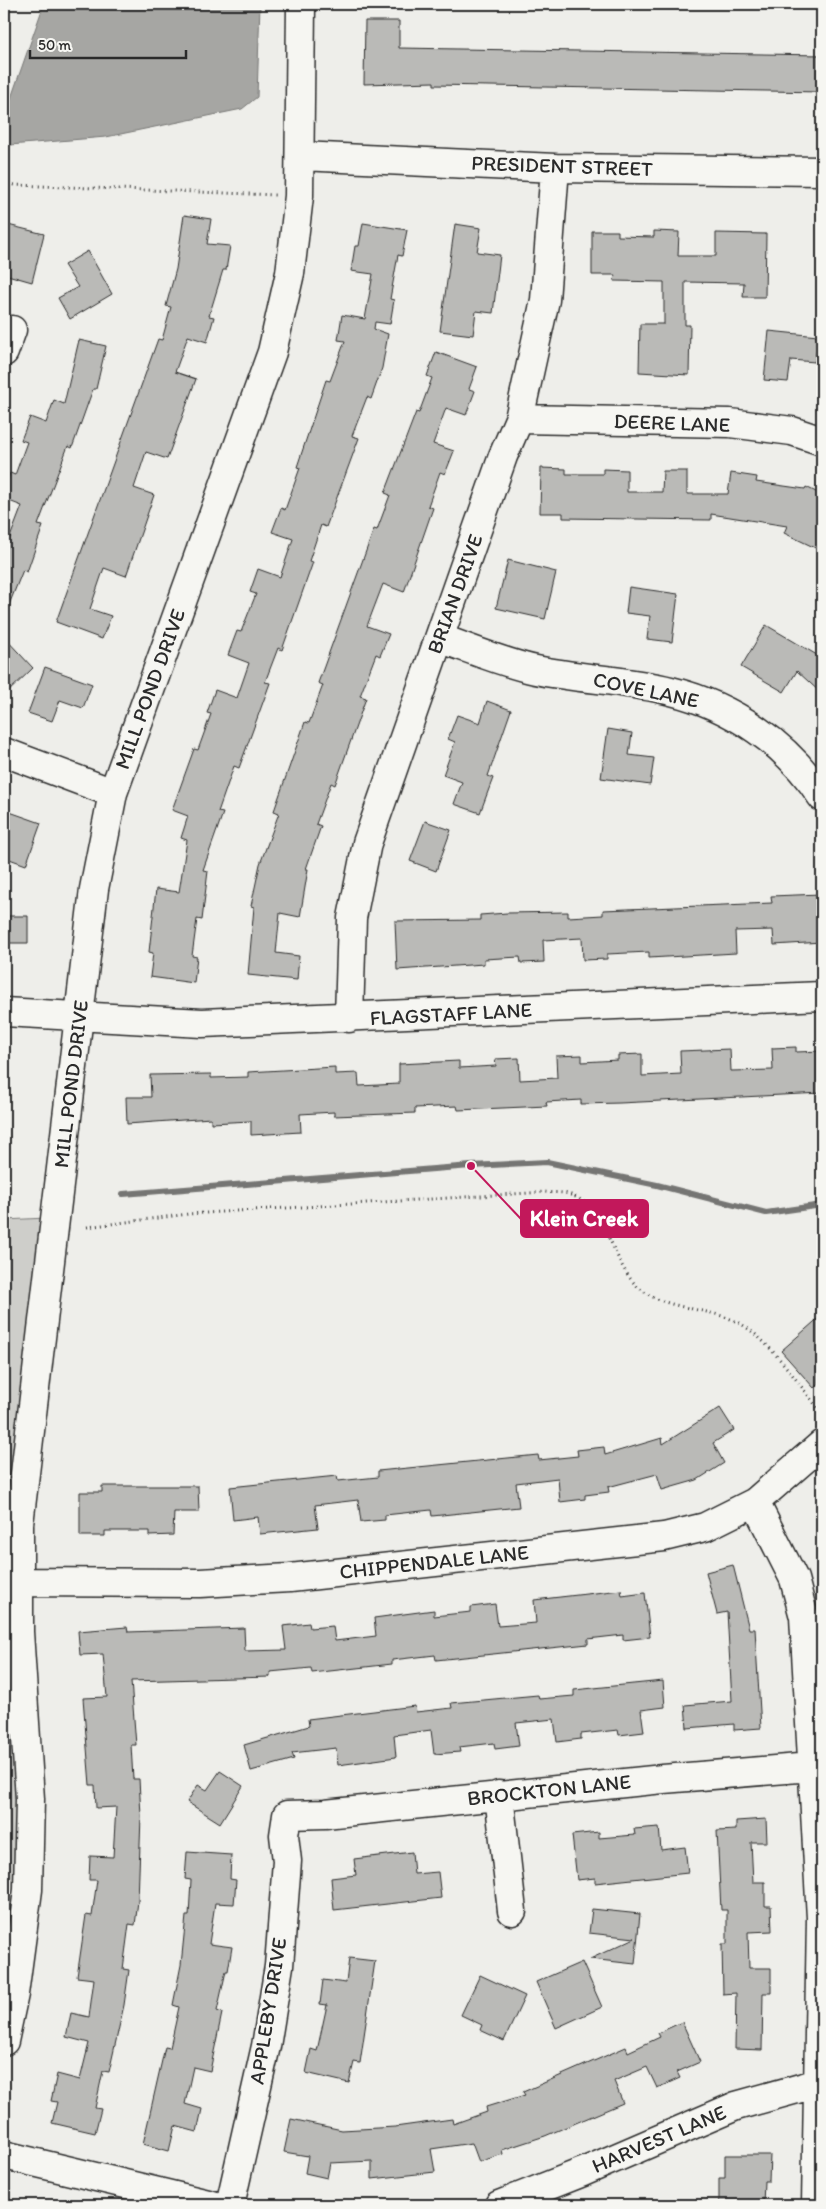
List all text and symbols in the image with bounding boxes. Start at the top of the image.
scale bar [30,28,186,60]
text: 50 m [38,36,71,54]
street label: PRESIDENT STREET [471,150,653,181]
street label: DEERE LANE [613,408,731,437]
street label: BRIAN DRIVE [421,531,488,657]
street label: MILL POND DRIVE [109,605,190,772]
street label: COVE LANE [591,666,701,713]
street label: FLAGSTAFF LANE [369,997,533,1030]
street label: MILL POND DRIVE [48,999,93,1169]
callout: Klein Creek [521,1200,648,1237]
text: Klein Creek [530,1205,639,1232]
street label: CHIPPENDALE LANE [338,1539,530,1584]
street label: BROCKTON LANE [466,1768,632,1811]
street label: APPLEBY DRIVE [244,1936,291,2086]
street label: HARVEST LANE [588,2099,730,2178]

